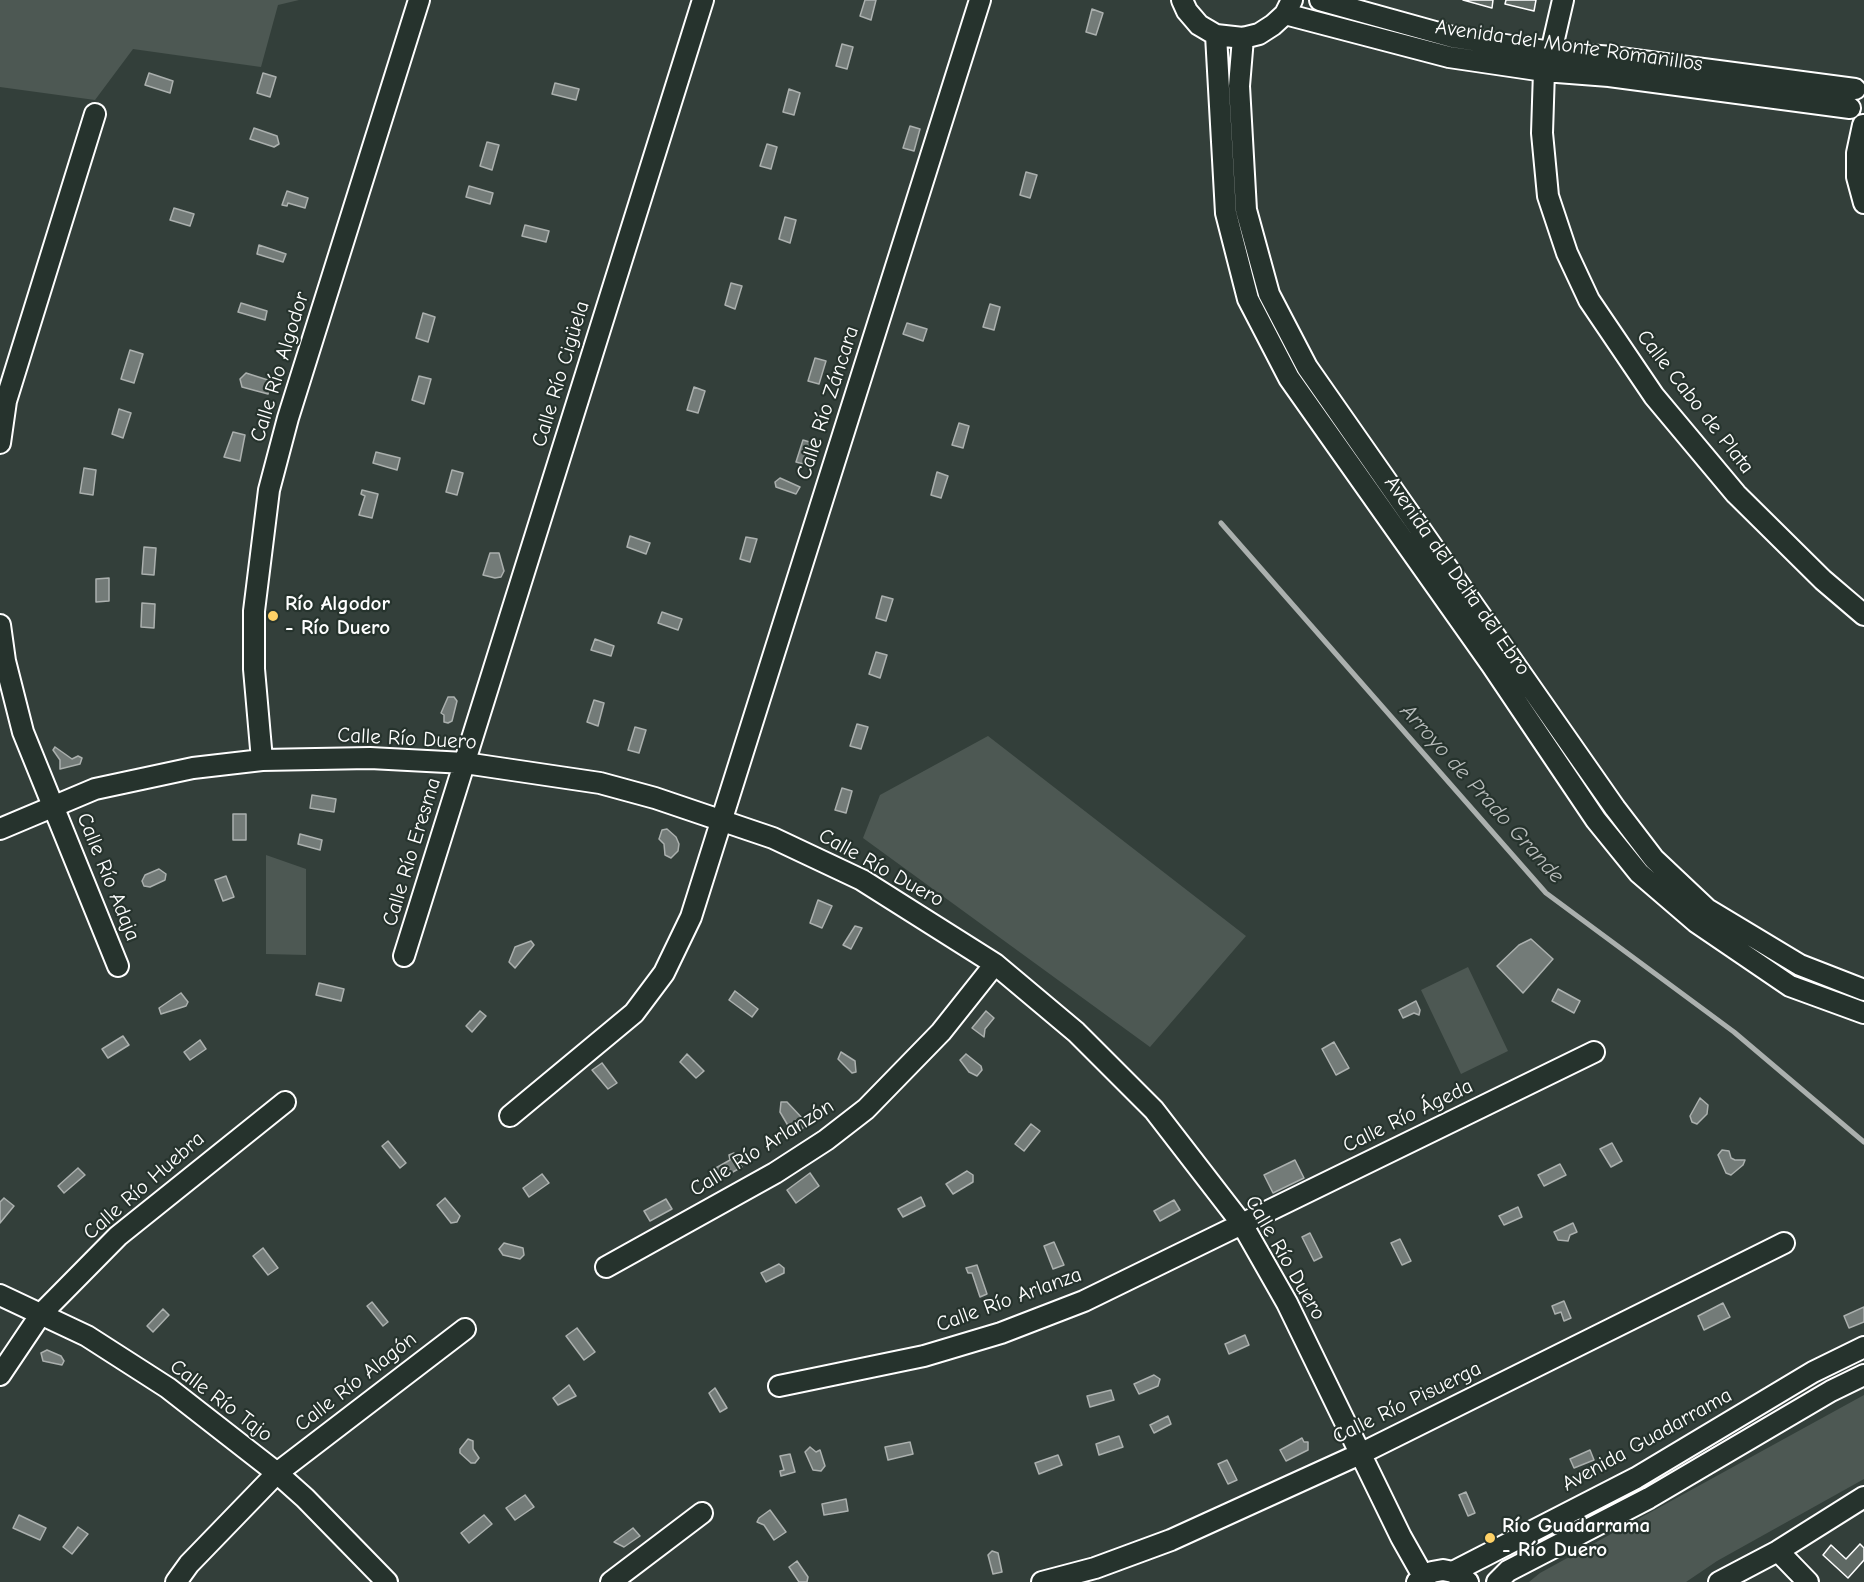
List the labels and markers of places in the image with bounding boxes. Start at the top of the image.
place label: Río Algodor - Río Duero [285,591,390,641]
marker: Río Algodor - Río Duero [266,609,280,623]
place label: Río Guadarrama - Río Duero [1502,1513,1650,1563]
marker: Río Guadarrama - Río Duero [1483,1531,1497,1545]

